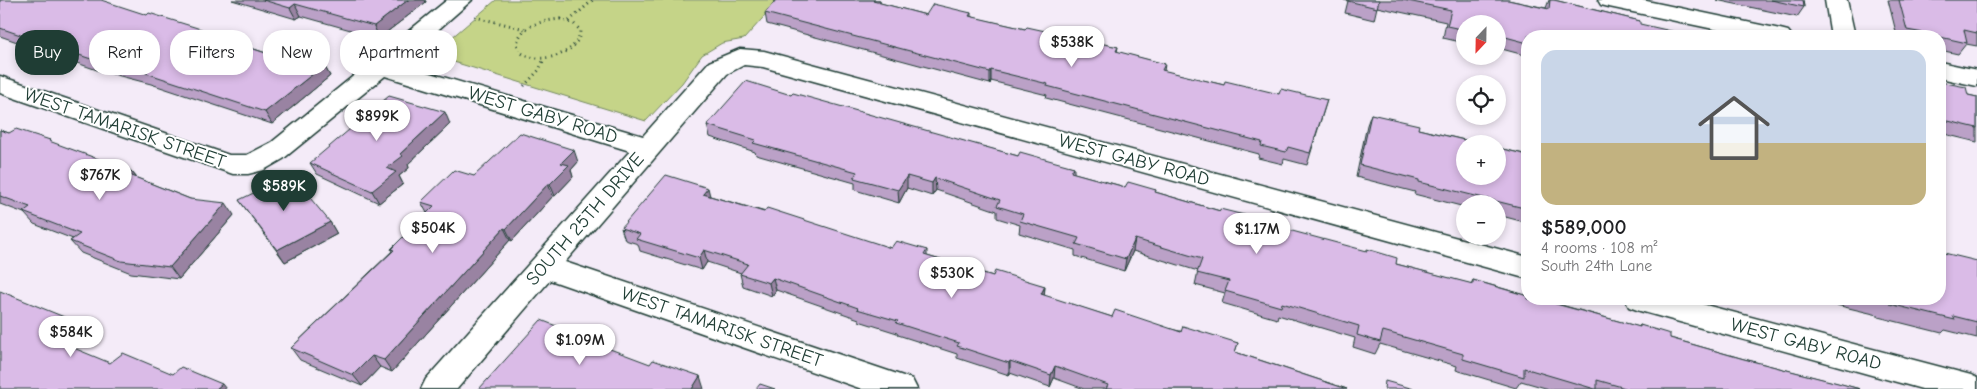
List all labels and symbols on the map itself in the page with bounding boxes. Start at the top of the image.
north arrow [1456,15,1506,65]
pin: $538K [1037,26,1107,68]
street label: WEST GABY ROAD [466,82,620,148]
street label: WEST TAMARISK STREET [21,83,229,173]
pin: $899K [342,100,412,142]
street label: WEST GABY ROAD [1056,129,1212,191]
street label: SOUTH 25TH DRIVE [521,148,649,290]
pin: $767K [65,158,135,201]
pin: $589K [249,170,319,212]
pin: $504K [398,212,468,254]
pin: $1.17M [1216,212,1298,255]
pin: $530K [917,256,987,299]
street label: WEST TAMARISK STREET [618,282,826,372]
street label: WEST GABY ROAD [1728,313,1884,375]
pin: $584K [36,316,106,358]
pin: $1.09M [539,324,621,366]

